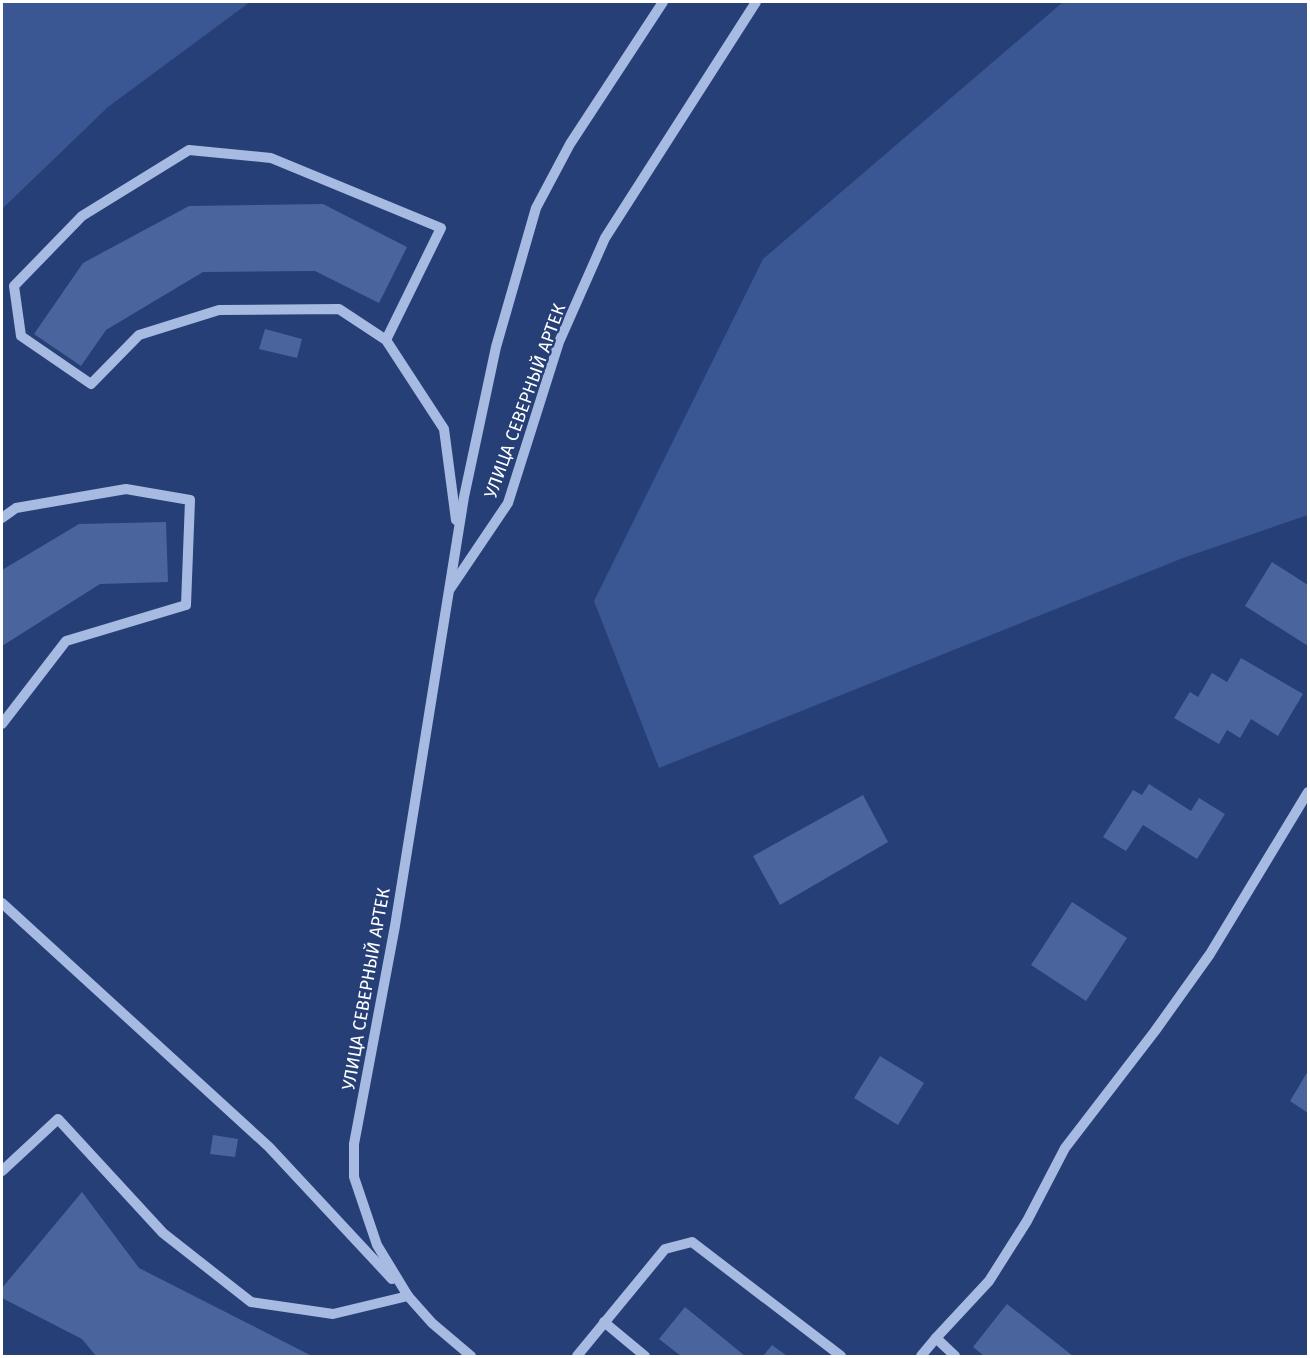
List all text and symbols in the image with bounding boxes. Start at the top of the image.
street label: УЛИЦА СЕВЕРНЫЙ АРТЕК [480,300,571,501]
street label: УЛИЦА СЕВЕРНЫЙ АРТЕК [337,886,395,1092]

